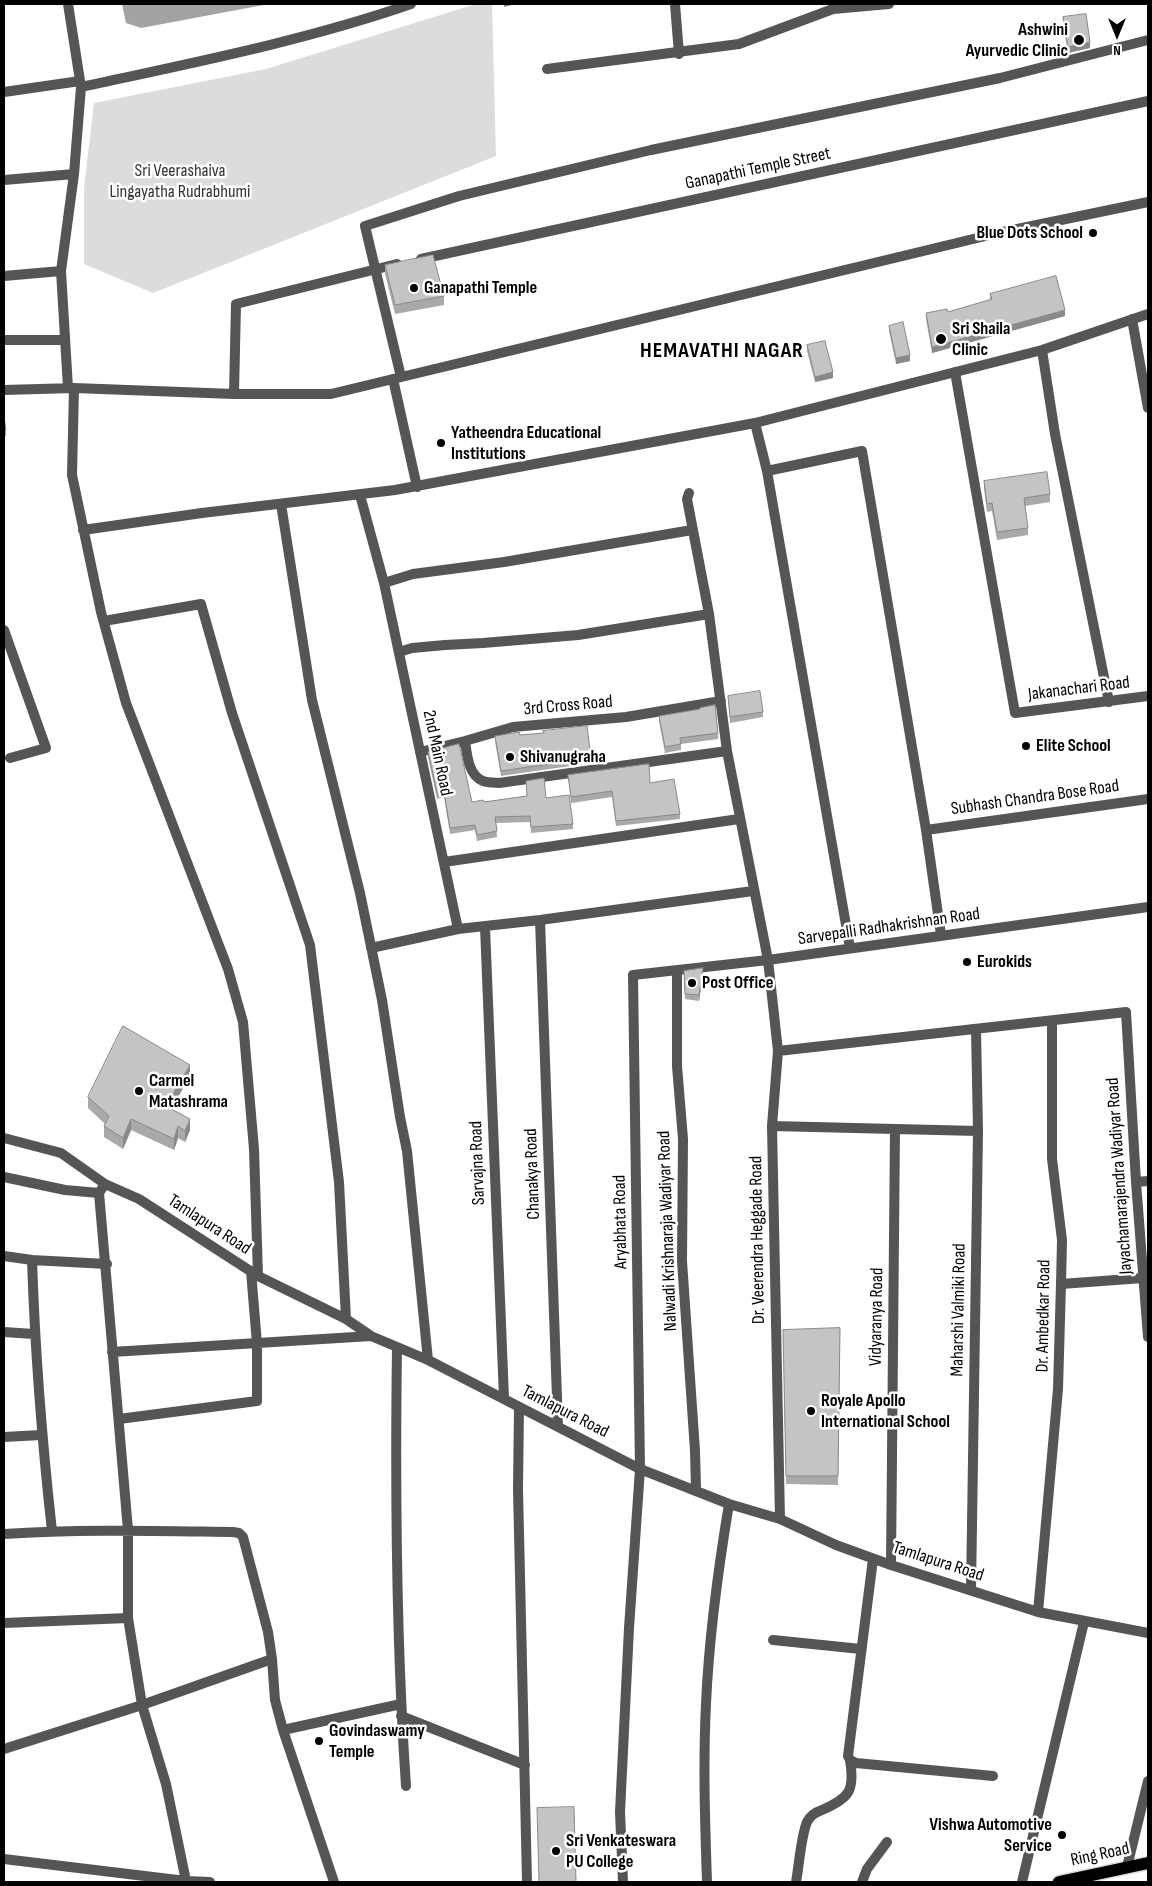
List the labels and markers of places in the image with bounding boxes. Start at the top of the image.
place label: Ashwini Ayurvedic Clinic [966,19,1068,62]
marker: Ashwini Ayurvedic Clinic [1072,33,1086,47]
place label: Blue Dots School [977,222,1083,244]
marker: Blue Dots School [1087,227,1099,239]
place label: Ganapathi Temple [424,277,537,299]
marker: Ganapathi Temple [408,282,420,294]
place label: Sri Shaila Clinic [952,318,1010,360]
marker: Sri Shaila Clinic [934,332,948,346]
place label: Yatheendra Educational Institutions [451,422,601,464]
marker: Yatheendra Educational Institutions [435,437,447,449]
place label: Elite School [1036,735,1111,757]
marker: Elite School [1020,740,1032,752]
place label: Shivanugraha [520,746,606,768]
marker: Shivanugraha [504,751,516,763]
place label: Eurokids [977,951,1032,973]
marker: Eurokids [961,956,973,968]
place label: Post Office [702,972,773,994]
marker: Post Office [686,977,698,989]
place label: Carmel Matashrama [149,1070,228,1112]
marker: Carmel Matashrama [133,1085,145,1097]
place label: Royale Apollo International School [821,1390,950,1432]
marker: Royale Apollo International School [805,1405,817,1417]
place label: Govindaswamy Temple [329,1720,425,1762]
marker: Govindaswamy Temple [313,1735,325,1747]
place label: Vishwa Automotive Service [929,1814,1052,1856]
marker: Vishwa Automotive Service [1056,1829,1068,1841]
place label: Sri Venkateswara PU College [566,1830,676,1872]
marker: Sri Venkateswara PU College [550,1845,562,1857]

